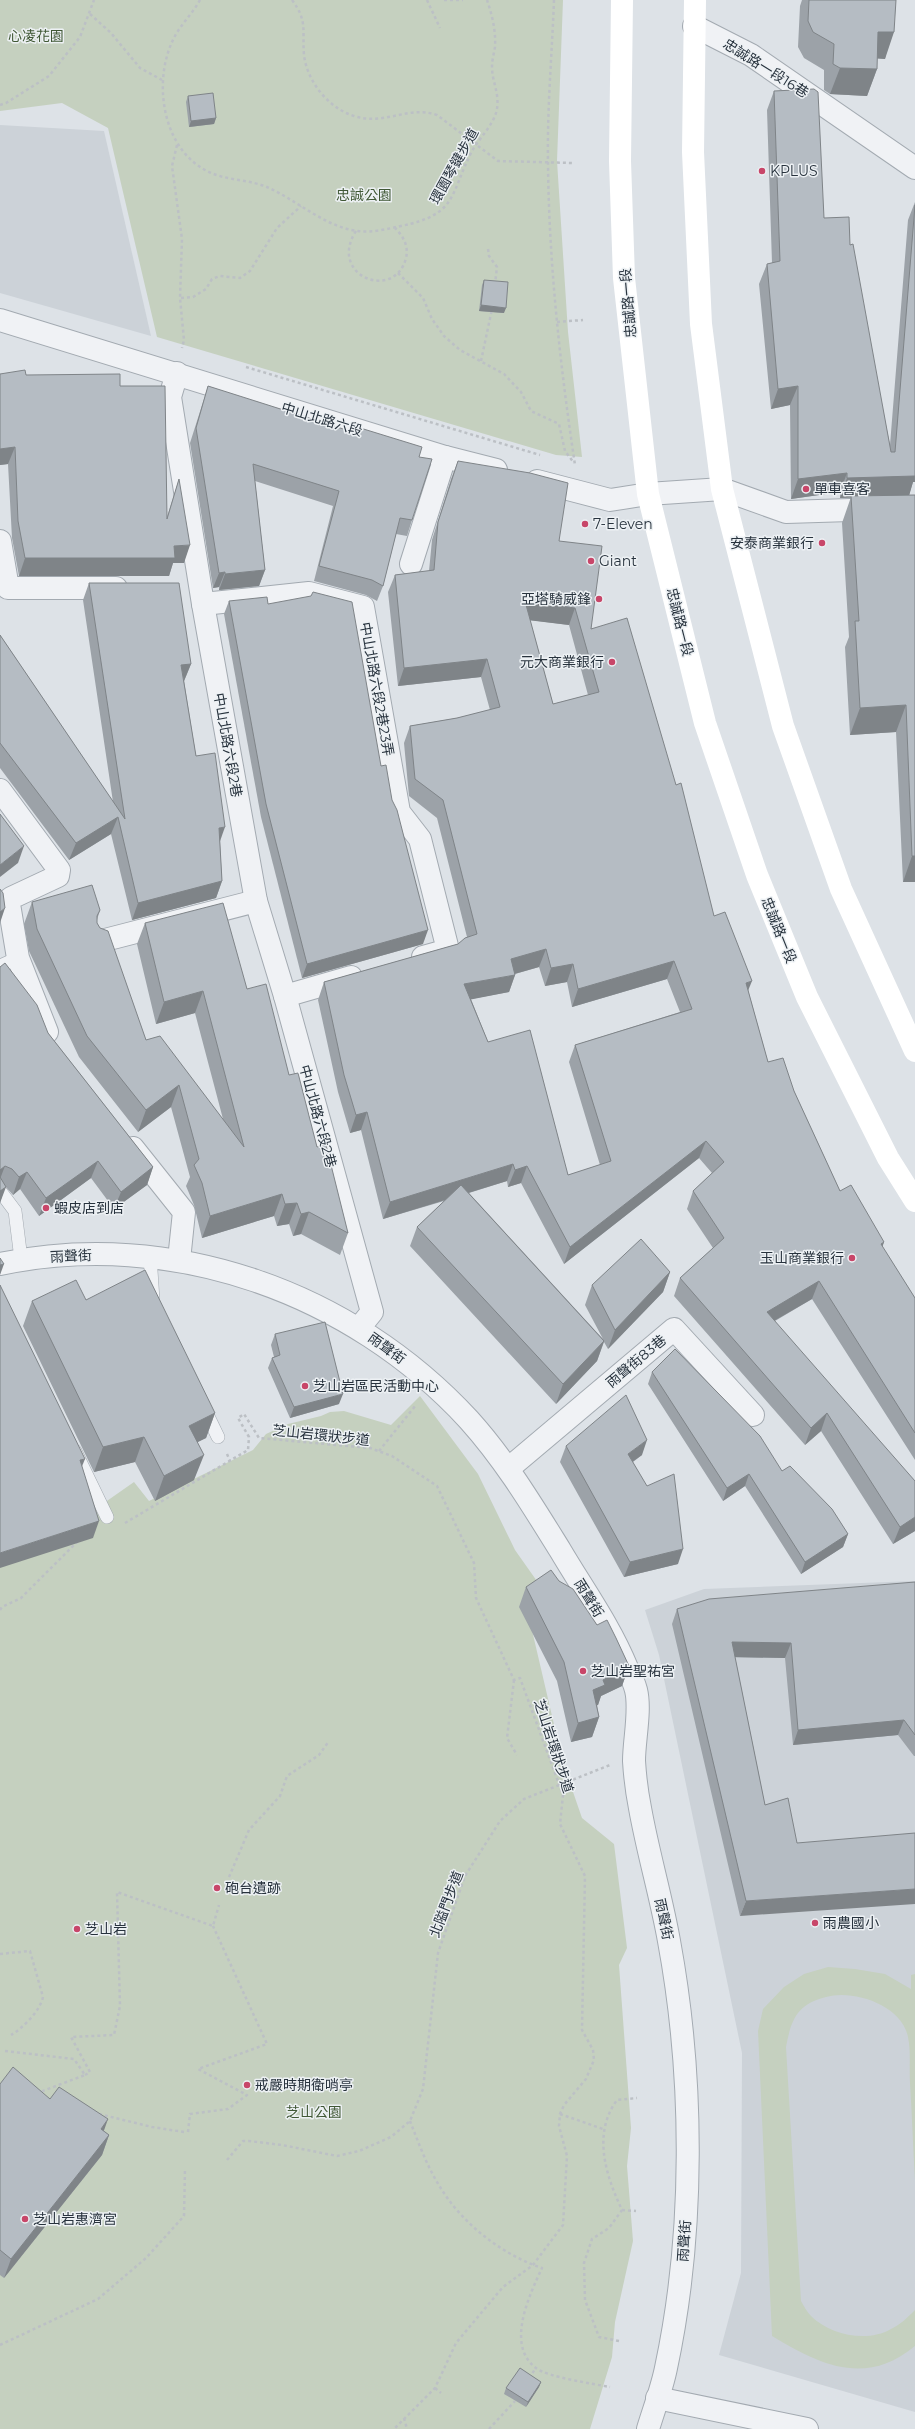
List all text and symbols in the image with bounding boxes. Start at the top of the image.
park label: 心凌花園 [8,27,64,45]
street label: 忠誠路一段16巷 [720,35,812,101]
street label: 環園琴鍵步道 [426,125,482,207]
place label: KPLUS [770,162,818,180]
marker: KPLUS [757,166,767,176]
park label: 忠誠公園 [336,186,392,204]
street label: 忠誠路一段 [616,267,640,339]
street label: 中山北路六段 [279,398,365,440]
place label: 單車喜客 [814,480,870,498]
marker: 單車喜客 [801,484,811,494]
place label: 7-Eleven [593,515,653,533]
marker: 7-Eleven [580,519,590,529]
place label: 安泰商業銀行 [730,534,814,552]
marker: 安泰商業銀行 [817,538,827,548]
place label: Giant [599,552,637,570]
marker: Giant [586,556,596,566]
street label: 忠誠路一段 [663,586,697,658]
place label: 亞塔騎威鋒 [521,590,591,608]
marker: 亞塔騎威鋒 [594,594,604,604]
street label: 中山北路六段2巷23弄 [356,621,398,757]
place label: 元大商業銀行 [520,653,604,671]
marker: 元大商業銀行 [607,657,617,667]
street label: 中山北路六段2巷 [210,691,246,799]
street label: 忠誠路一段 [758,894,800,966]
street label: 中山北路六段2巷 [296,1062,340,1170]
place label: 蝦皮店到店 [54,1199,124,1217]
marker: 蝦皮店到店 [41,1203,51,1213]
street label: 雨聲街 [50,1246,92,1266]
place label: 玉山商業銀行 [760,1249,844,1267]
marker: 玉山商業銀行 [847,1253,857,1263]
street label: 雨聲街 [365,1328,409,1368]
street label: 雨聲街83巷 [602,1331,670,1391]
place label: 芝山岩區民活動中心 [313,1377,439,1395]
marker: 芝山岩區民活動中心 [300,1381,310,1391]
street label: 芝山岩環狀步道 [271,1421,371,1449]
street label: 雨聲街 [570,1575,608,1621]
place label: 芝山岩聖祐宮 [591,1662,675,1680]
marker: 芝山岩聖祐宮 [578,1666,588,1676]
street label: 芝山岩環狀步道 [530,1697,578,1795]
street label: 北隘門步道 [425,1868,467,1940]
place label: 砲台遺跡 [225,1879,281,1897]
marker: 砲台遺跡 [212,1883,222,1893]
street label: 雨聲街 [651,1897,677,1941]
place label: 雨農國小 [823,1914,879,1932]
marker: 雨農國小 [810,1918,820,1928]
place label: 芝山岩 [85,1920,127,1938]
marker: 芝山岩 [72,1924,82,1934]
place label: 戒嚴時期衛哨亭 [255,2076,353,2094]
marker: 戒嚴時期衛哨亭 [242,2080,252,2090]
park label: 芝山公園 [286,2103,342,2121]
place label: 芝山岩惠濟宮 [33,2210,117,2228]
marker: 芝山岩惠濟宮 [20,2214,30,2224]
street label: 雨聲街 [674,2219,694,2263]

